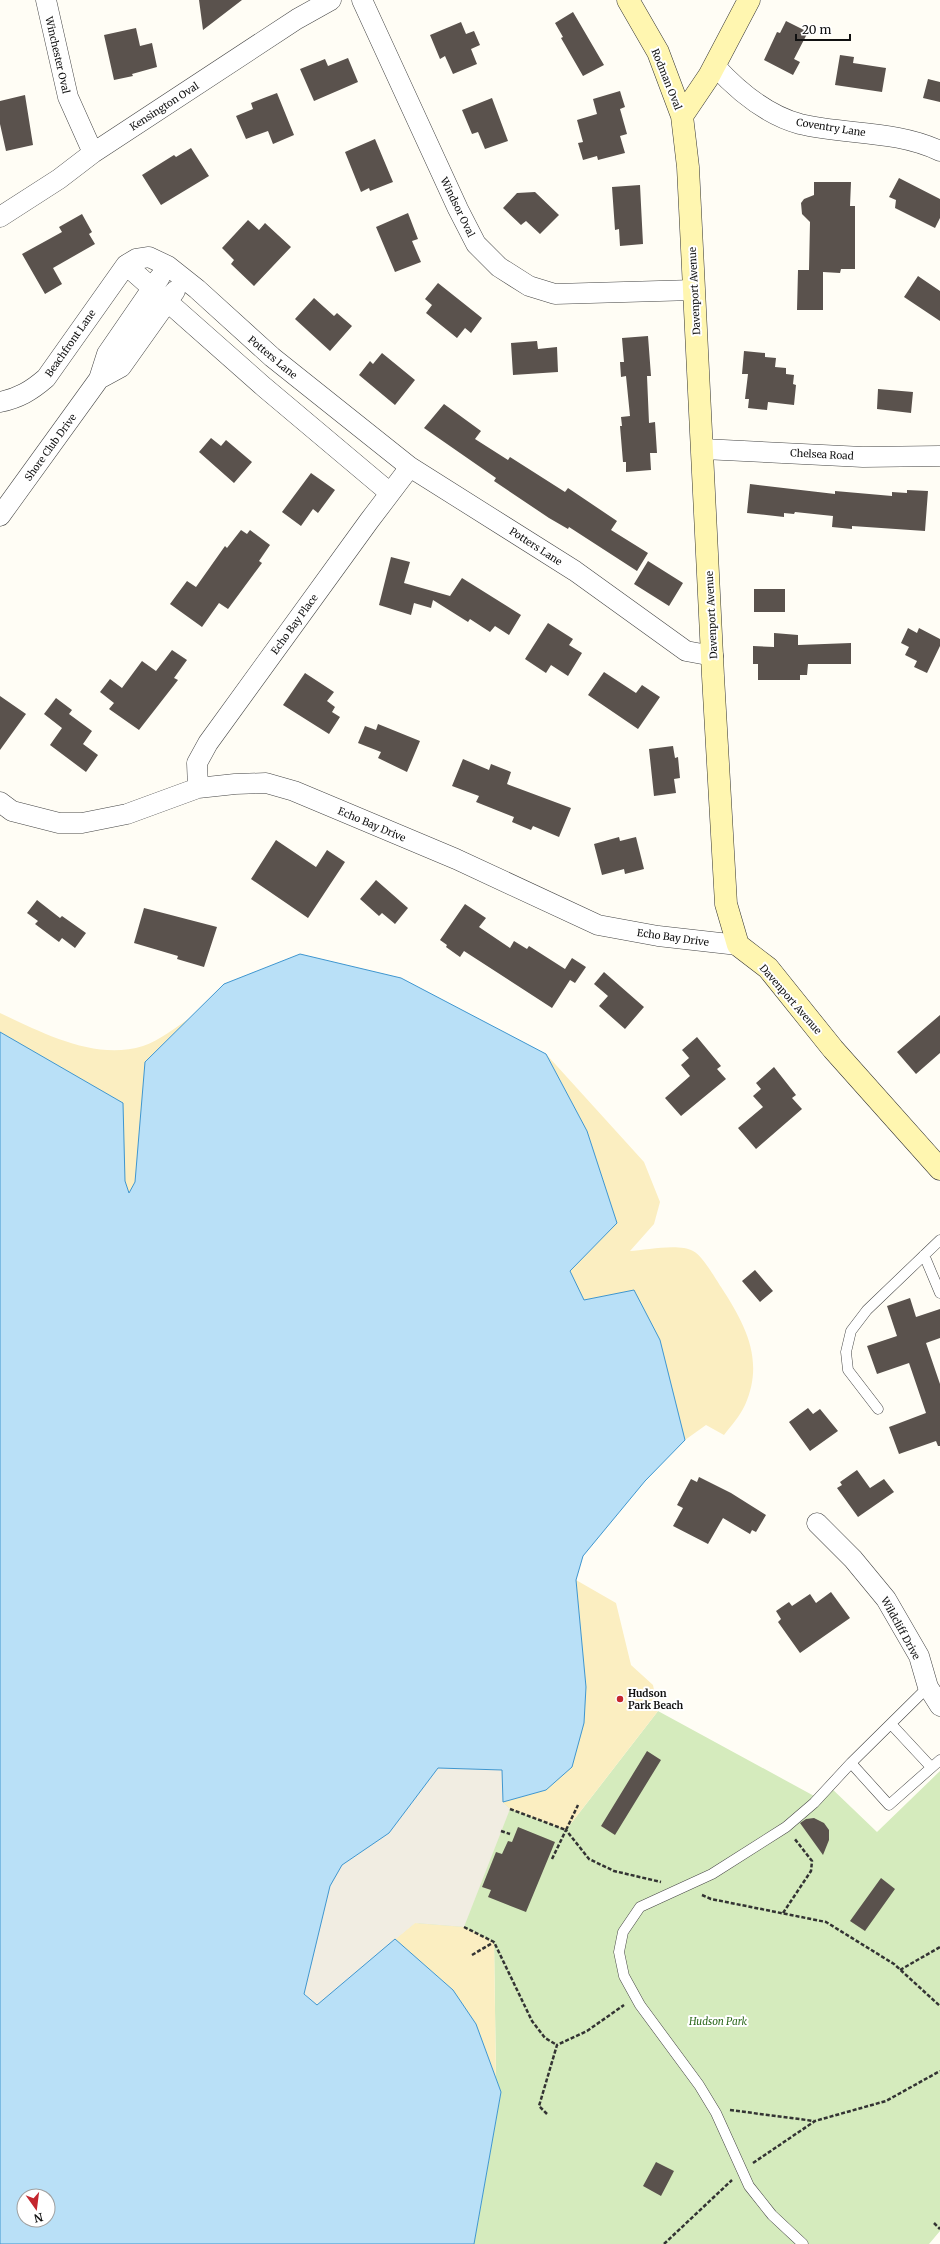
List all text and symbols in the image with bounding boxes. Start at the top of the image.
street label: Winchester Oval [42,14,73,95]
scale bar [796,16,850,42]
text: 20 m [802,22,831,37]
street label: Rodman Oval [648,47,685,112]
street label: Kensington Oval [127,79,201,134]
street label: Coventry Lane [795,116,867,139]
street label: Windsor Oval [437,174,478,239]
street label: Davenport Avenue [686,247,703,335]
street label: Beachfront Lane [42,307,99,380]
street label: Potters Lane [245,333,300,382]
street label: Shore Club Drive [22,411,79,483]
street label: Chelsea Road [790,446,854,463]
street label: Potters Lane [507,525,565,568]
street label: Davenport Avenue [703,571,720,659]
street label: Echo Bay Place [268,592,321,657]
street label: Echo Bay Drive [336,804,408,845]
street label: Echo Bay Drive [636,926,710,949]
street label: Davenport Avenue [757,962,824,1037]
street label: Wildcliff Drive [878,1594,923,1662]
place label: Hudson Park Beach [628,1687,684,1712]
marker: Hudson Park Beach [615,1694,625,1704]
park label: Hudson Park [688,2015,748,2028]
north arrow [16,2188,56,2228]
text: N [32,2210,44,2226]

